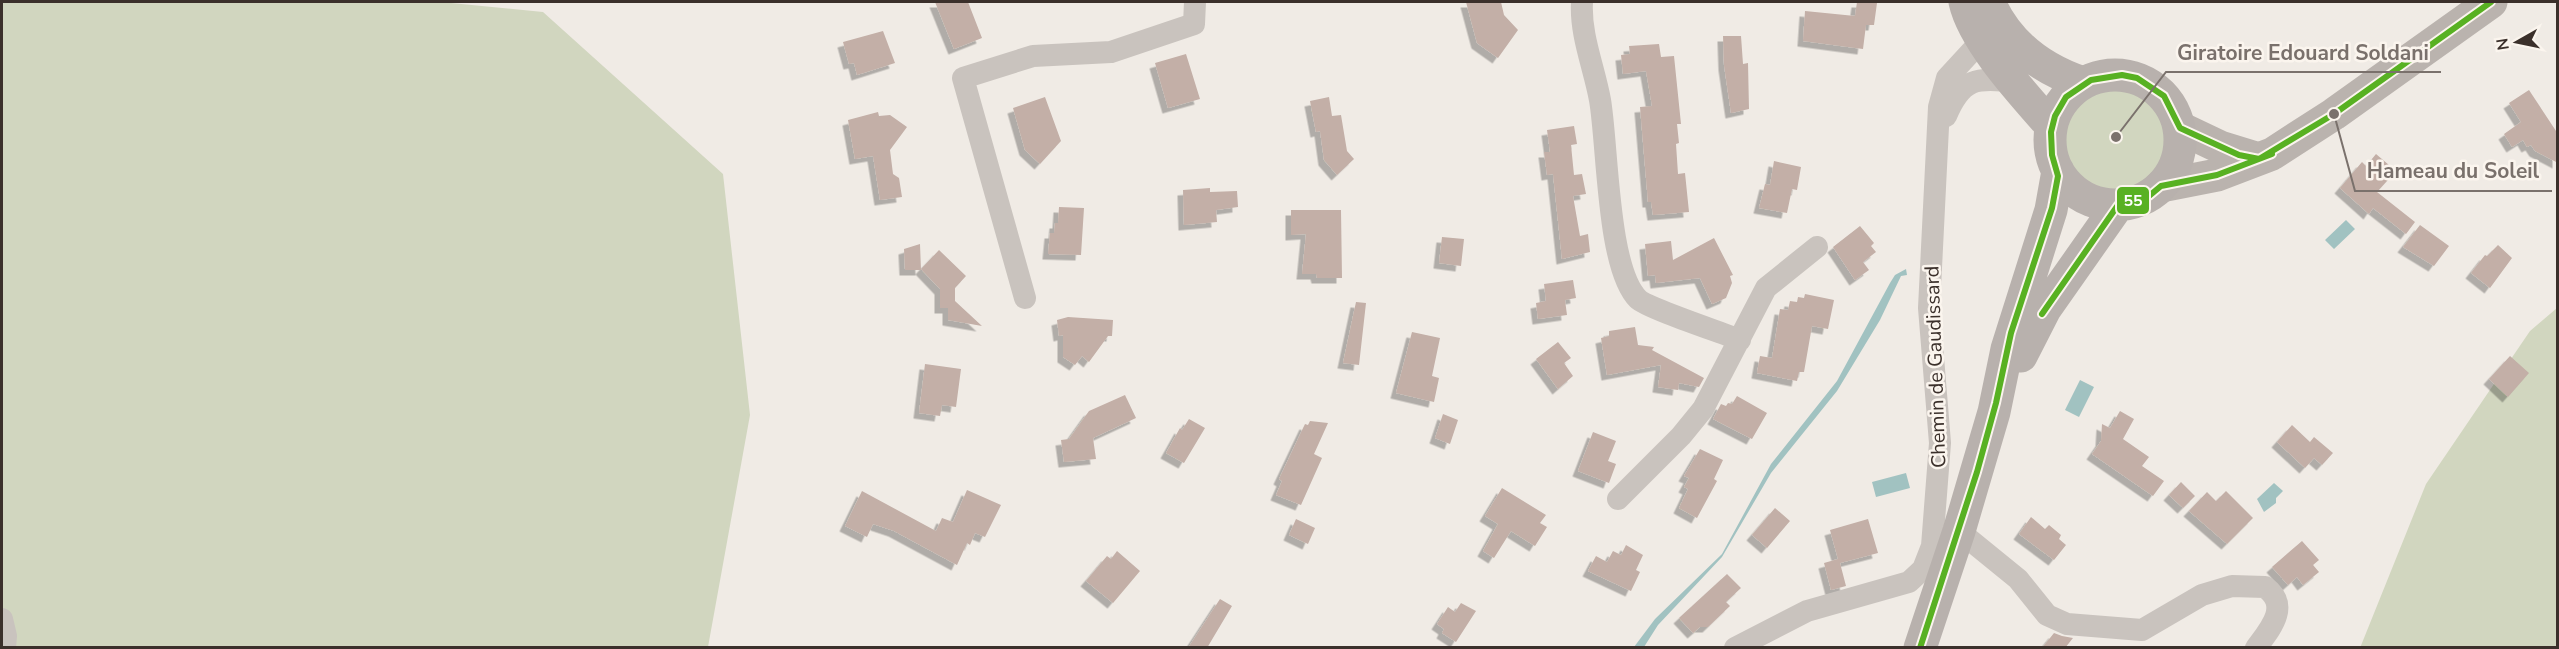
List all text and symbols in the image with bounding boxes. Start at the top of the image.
north arrow [2487,12,2547,72]
callout: Giratoire Edouard Soldani [2166,33,2441,72]
text: N [2491,37,2515,52]
text: Giratoire Edouard Soldani [2177,39,2429,67]
callout: Hameau du Soleil [2355,152,2552,191]
text: Hameau du Soleil [2367,157,2540,185]
line badge: 55 [2116,186,2150,215]
text: 55 [2123,190,2143,212]
street label: Chemin de Gaudissard [1918,265,1953,469]

